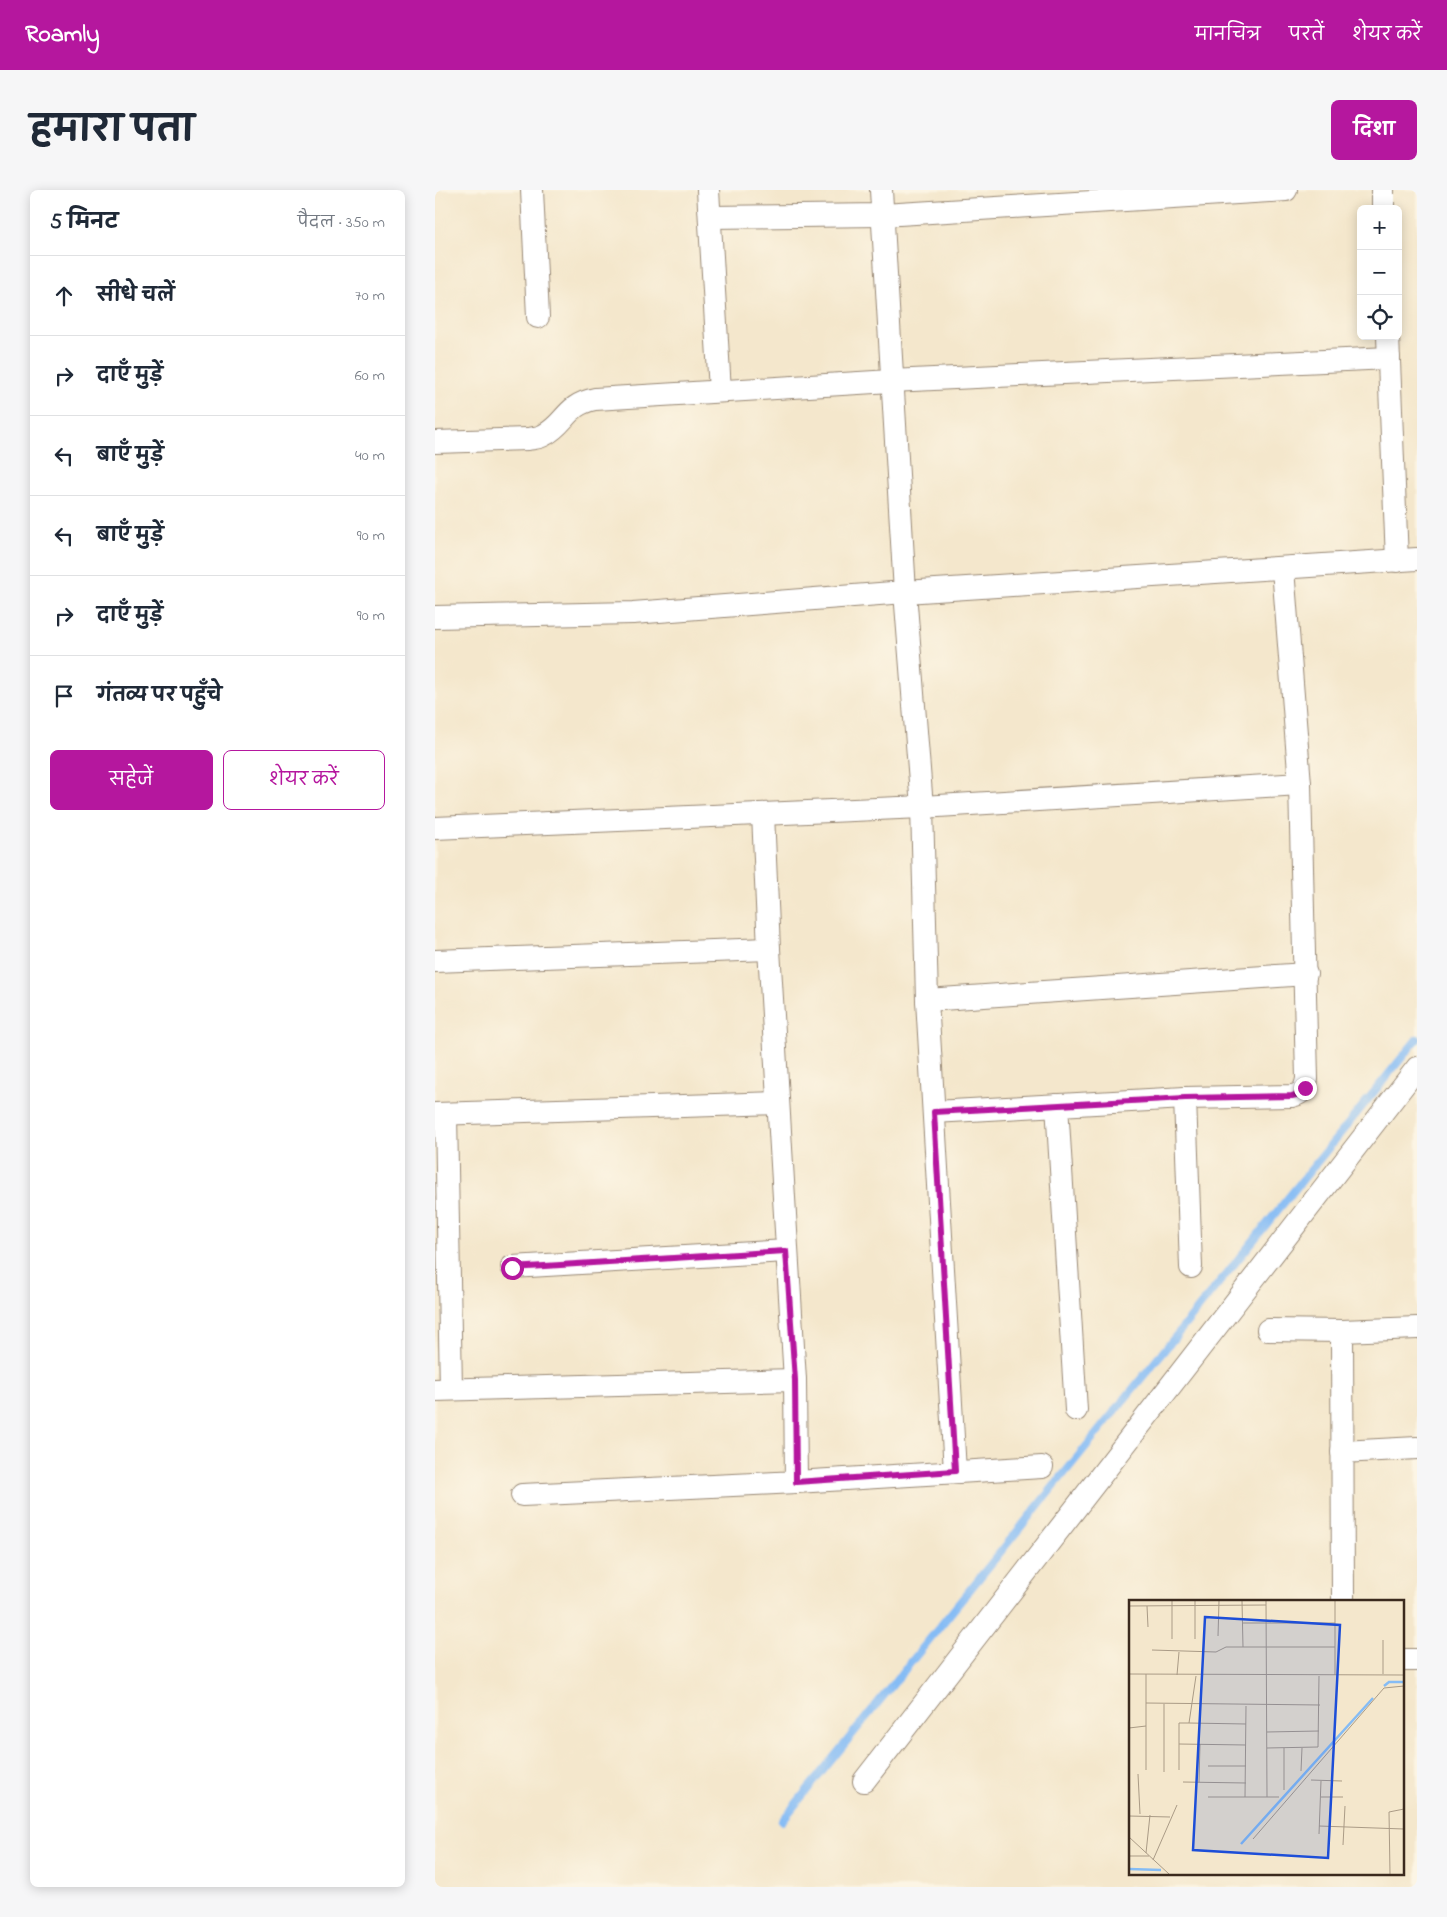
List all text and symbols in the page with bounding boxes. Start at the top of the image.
text: Roamly [25,18,100,53]
text: मानचित्र [1195,23,1261,49]
text: परतें [1289,23,1324,49]
text: शेयर करें [1352,23,1422,49]
button: दिशा [1331,100,1417,160]
text: हमारा पता [30,106,194,157]
map controls [1357,205,1402,340]
button: + [1357,205,1402,250]
text: 5 मिनट [50,208,118,238]
text: पैदल · 350 m [297,211,385,235]
button: − [1357,250,1402,295]
icon: ahead [50,282,78,310]
text: सीधे चलें [97,283,175,310]
text: 70 m [355,284,385,308]
button: locate [1357,295,1402,340]
icon: right [50,362,78,390]
text: दाएँ मुड़ें [97,363,163,390]
text: 60 m [355,364,385,388]
icon: left [50,442,78,470]
text: बाएँ मुड़ें [97,443,164,470]
text: 40 m [355,444,385,468]
icon: left [50,522,78,550]
text: बाएँ मुड़ें [97,523,164,550]
text: 90 m [357,524,385,548]
icon: right [50,602,78,630]
text: दाएँ मुड़ें [97,603,163,630]
text: 90 m [357,604,385,628]
icon: arrive [50,682,78,710]
text: गंतव्य पर पहुँचे [97,683,222,710]
button: सहेजें [50,750,213,810]
button: शेयर करें [223,750,385,810]
route end [1294,1077,1317,1100]
route start [501,1257,524,1280]
inset map [1129,1600,1404,1874]

